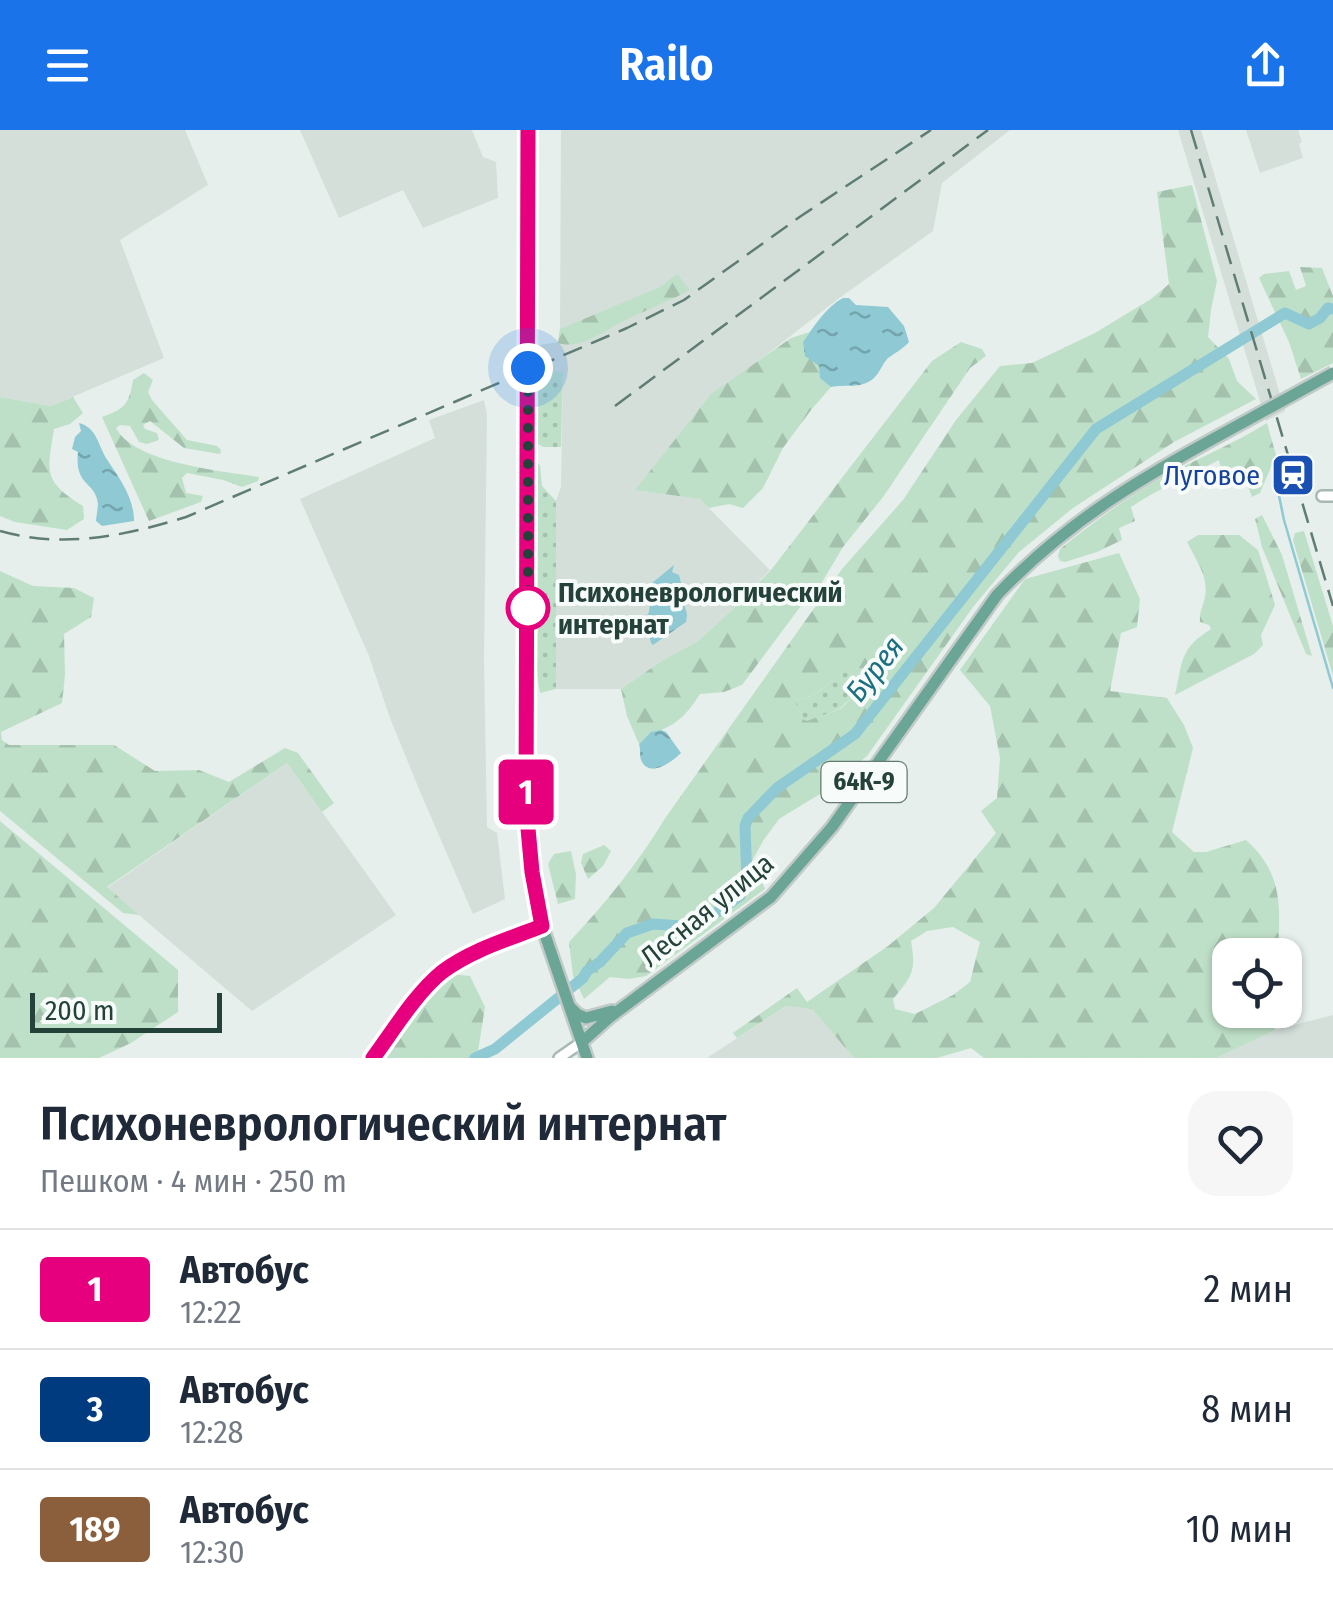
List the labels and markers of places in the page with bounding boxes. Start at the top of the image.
station icon: Луговое [1270,452,1316,498]
place label: Луговое [1164,459,1260,492]
place label: Психоневрологический интернат [558,576,843,641]
marker: Психоневрологический интернат [507,587,549,629]

